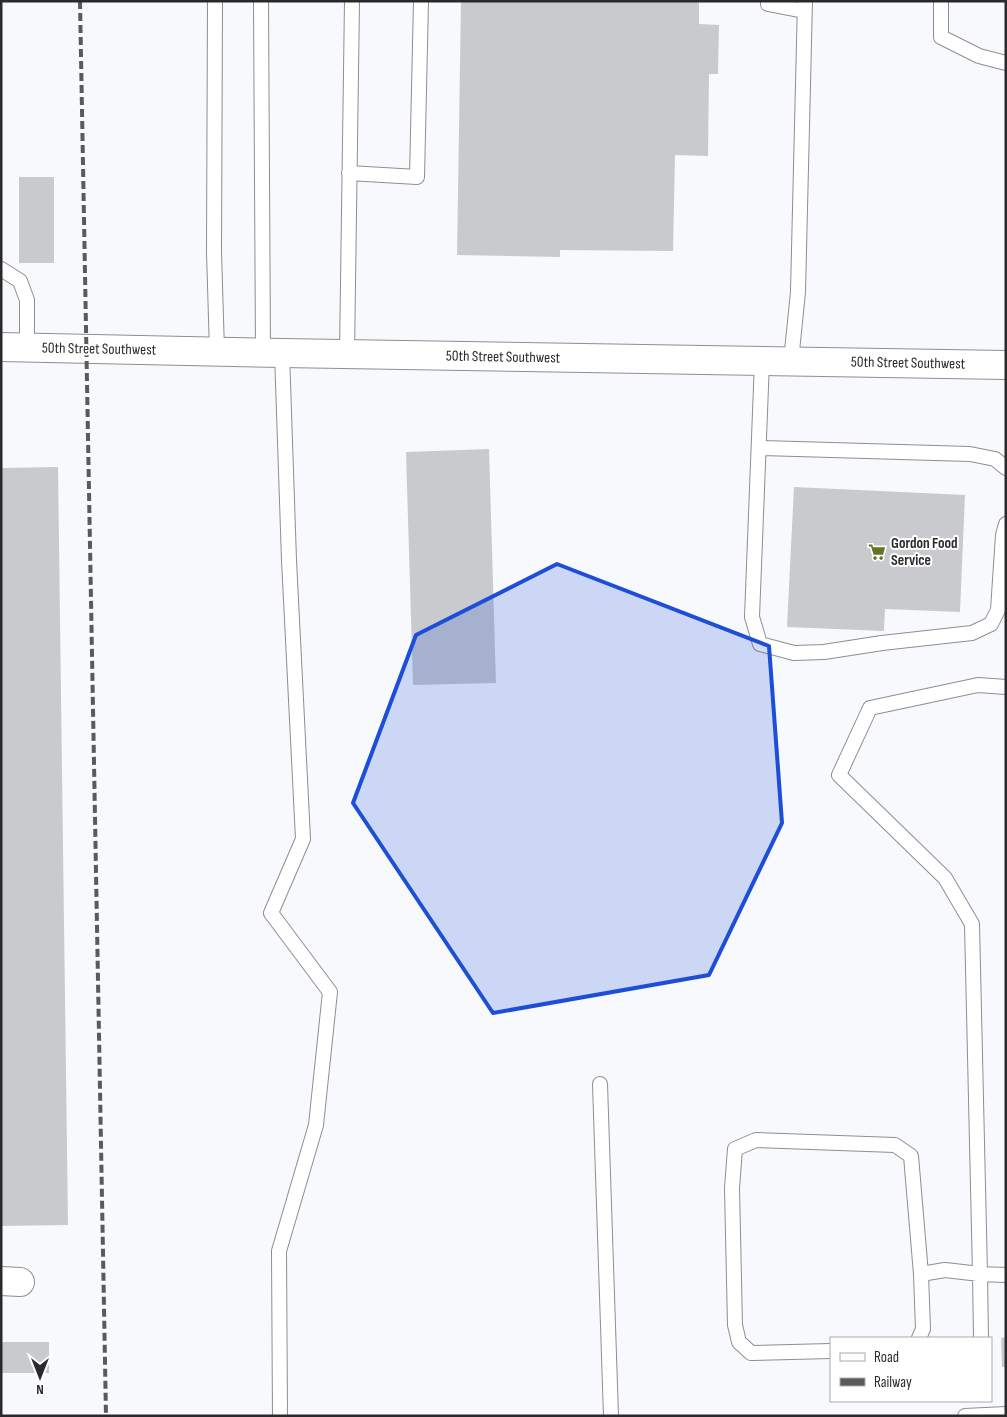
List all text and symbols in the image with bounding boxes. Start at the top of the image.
street label: 50th Street Southwest [42,339,157,360]
street label: 50th Street Southwest [446,347,561,368]
street label: 50th Street Southwest [851,353,966,374]
place label: Gordon Food Service [891,534,958,570]
supermarket icon: Gordon Food Service [867,542,887,562]
legend [830,1337,992,1402]
text: Road [874,1348,899,1367]
north arrow [15,1352,65,1402]
text: Railway [874,1373,912,1392]
text: N [36,1381,44,1398]

